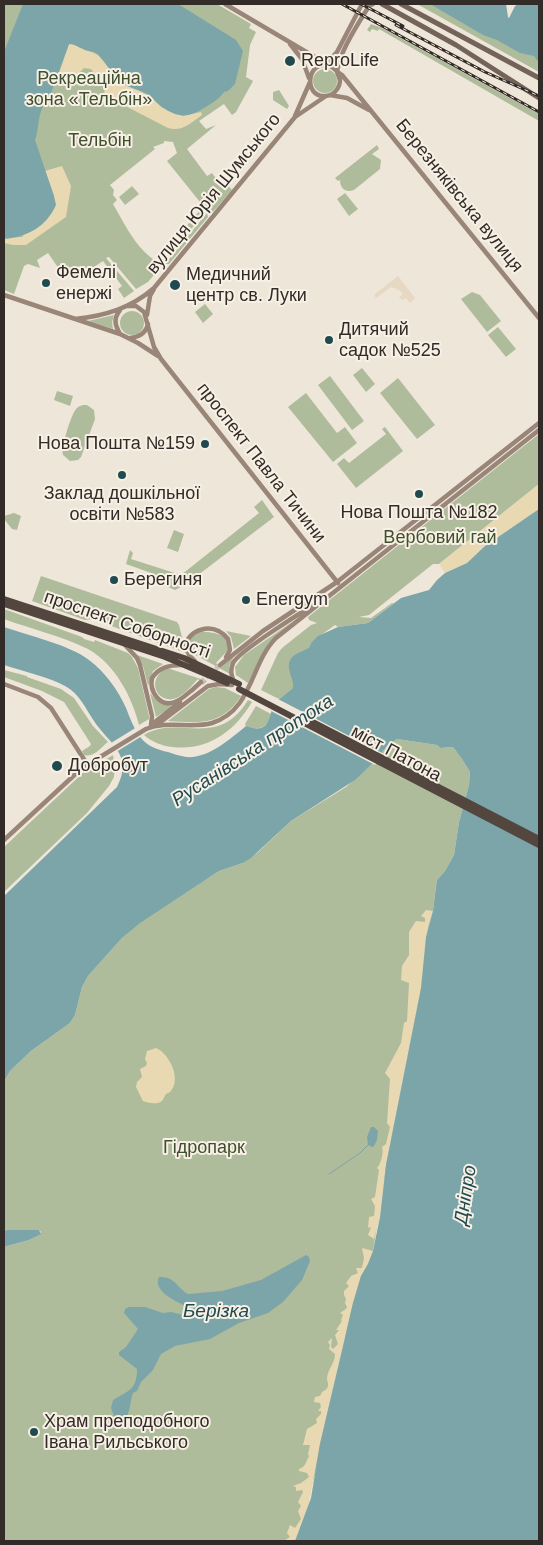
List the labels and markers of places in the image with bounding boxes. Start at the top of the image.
place label: ReproLife [301,50,379,72]
marker: ReproLife [283,54,297,68]
place label: Фемелі енержі [56,262,116,304]
place label: Медичний центр св. Луки [186,264,307,306]
marker: Фемелі енержі [40,277,52,289]
marker: Медичний центр св. Луки [168,278,182,292]
place label: Дитячий садок №525 [339,319,441,362]
marker: Дитячий садок №525 [323,334,335,346]
place label: Нова Пошта №159 [38,433,195,455]
marker: Нова Пошта №159 [199,438,211,450]
marker: Заклад дошкільної освіти №583 [116,469,128,481]
place label: Заклад дошкільної освіти №583 [44,483,200,526]
marker: Нова Пошта №182 [413,488,425,500]
place label: Нова Пошта №182 [340,502,498,524]
place label: Берегиня [124,569,202,591]
marker: Берегиня [108,574,120,586]
place label: Energym [256,589,328,611]
marker: Energym [240,594,252,606]
place label: Добробут [68,755,148,777]
marker: Добробут [50,759,64,773]
place label: Храм преподобного Івана Рильського [44,1411,209,1454]
marker: Храм преподобного Івана Рильського [28,1426,40,1438]

